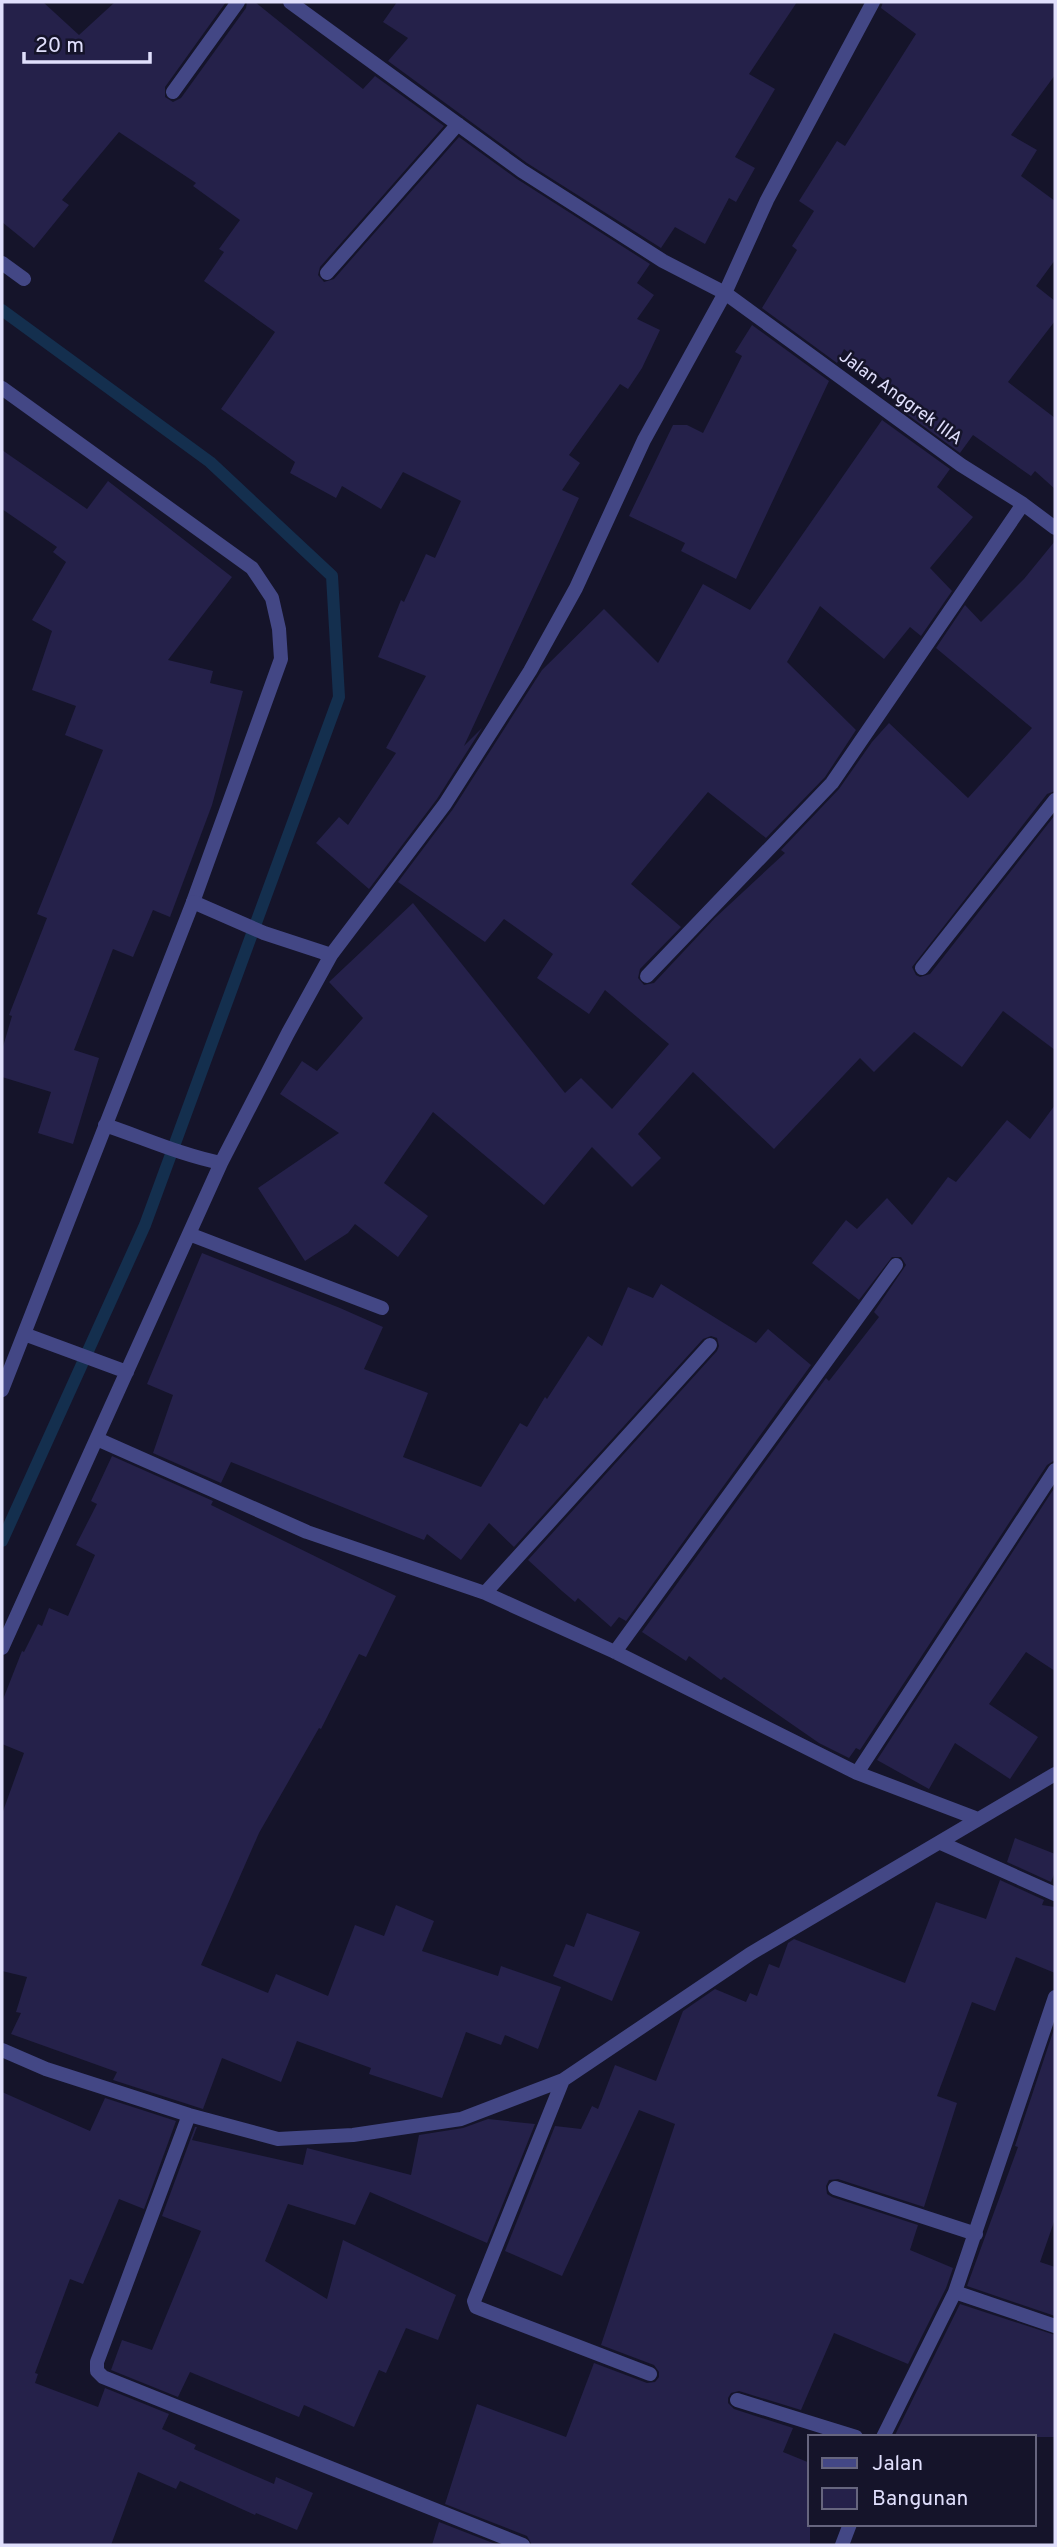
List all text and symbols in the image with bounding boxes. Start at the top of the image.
scale bar [24,21,150,65]
text: 20 m [35,33,84,60]
street label: Jalan Anggrek IIIA [834,346,966,451]
legend [808,2435,1036,2526]
text: Jalan [872,2451,923,2478]
text: Bangunan [872,2486,968,2513]

